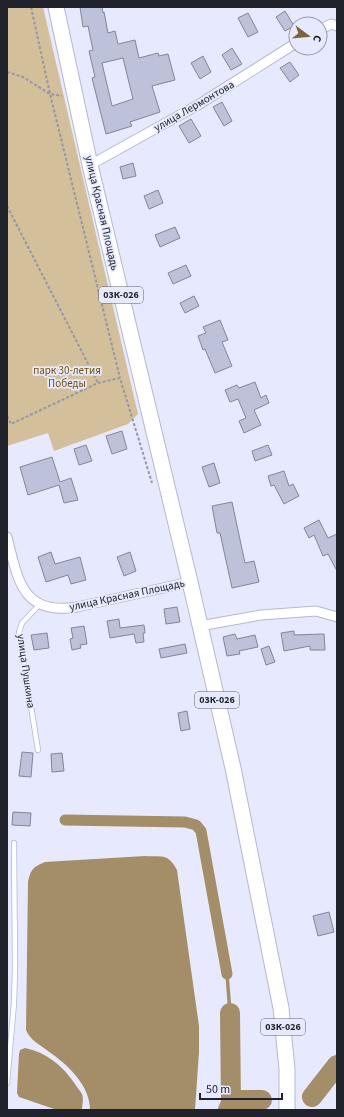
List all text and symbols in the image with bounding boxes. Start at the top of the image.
north arrow [288,16,328,56]
text: С [309,33,325,44]
street label: улица Лермонтова [151,77,237,135]
street label: улица Красная Площадь [81,154,123,272]
road number: 03К-026 [99,287,143,303]
park label: парк 30-летия Победы [33,363,101,391]
street label: улица Красная Площадь [68,575,186,615]
street label: улица Пушкина [13,633,39,709]
road number: 03К-026 [195,692,239,708]
road number: 03К-026 [261,1019,305,1035]
scale bar [200,1075,282,1101]
text: 50 m [206,1081,230,1098]

